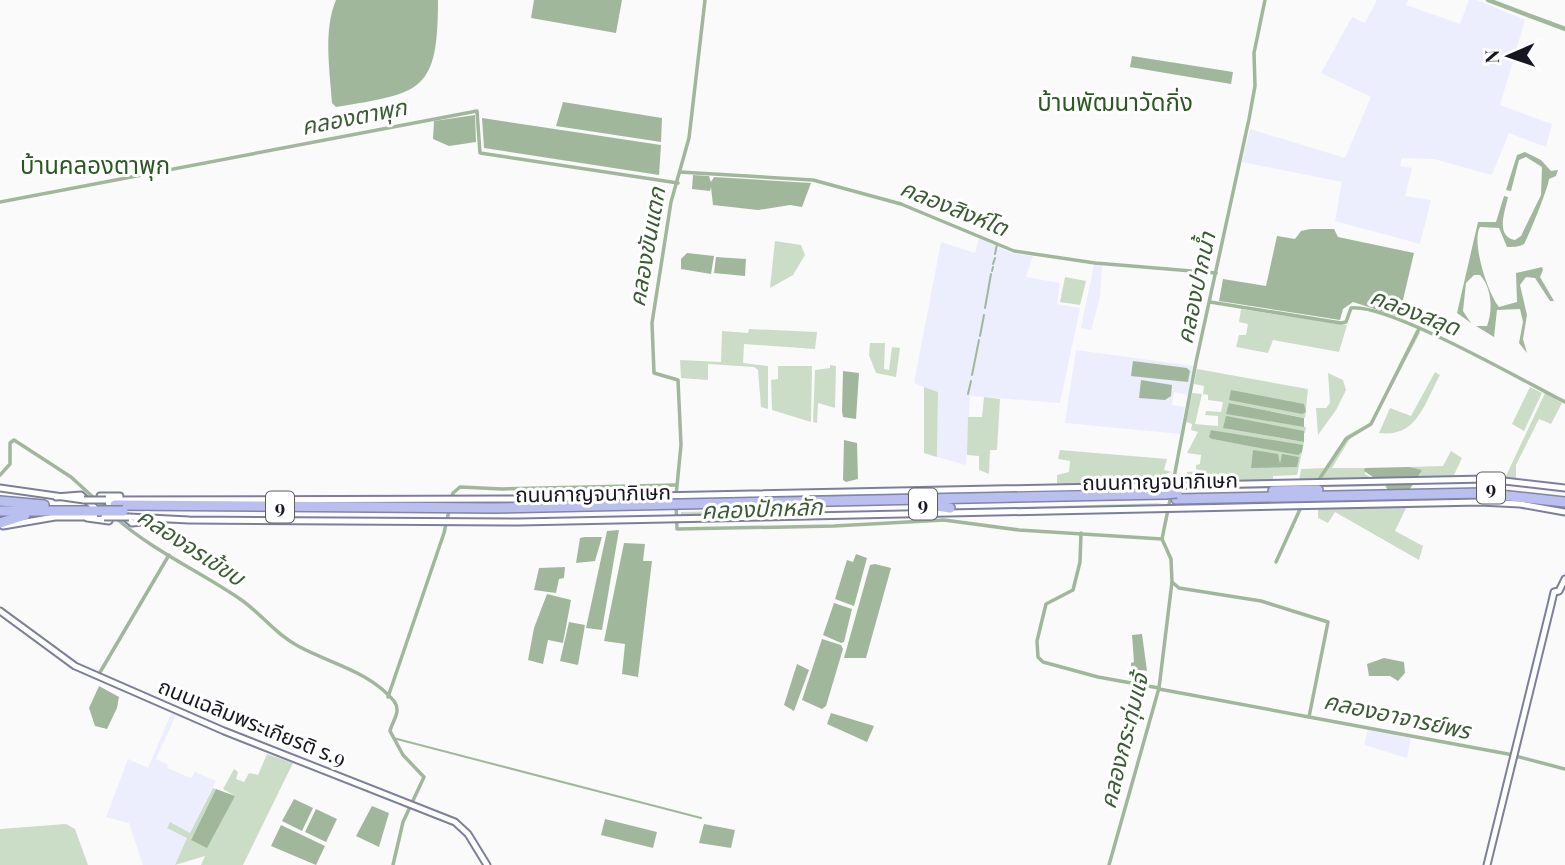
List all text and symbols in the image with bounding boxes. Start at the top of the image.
north arrow [1474,21,1544,91]
text: N [1478,49,1504,64]
district label: บ้านพัฒนาวัดกิ่ง [1037,85,1193,117]
water label: คลองตาพุก [298,90,410,141]
district label: บ้านคลองตาพุก [20,148,170,181]
water label: คลองสิงห์โต [896,171,1014,243]
water label: คลองขันแตก [620,183,671,309]
water label: คลองปากน้ำ [1168,227,1222,346]
water label: คลองสลุด [1366,279,1465,342]
street label: ถนนกาญจนาภิเษก [1082,465,1238,495]
road number: 9 [1477,472,1505,503]
street label: ถนนกาญจนาภิเษก [515,477,671,507]
road number: 9 [909,489,937,520]
water label: คลองปักหลัก [701,490,824,525]
road number: 9 [266,492,294,522]
water label: คลองจรเข้ขบ [132,500,253,593]
water label: คลองกระทุ่มแจ้ [1091,667,1155,812]
street label: ถนนเฉลิมพระเกียรติ ร.9 [155,671,351,772]
water label: คลองอาจารย์พร [1321,684,1475,746]

